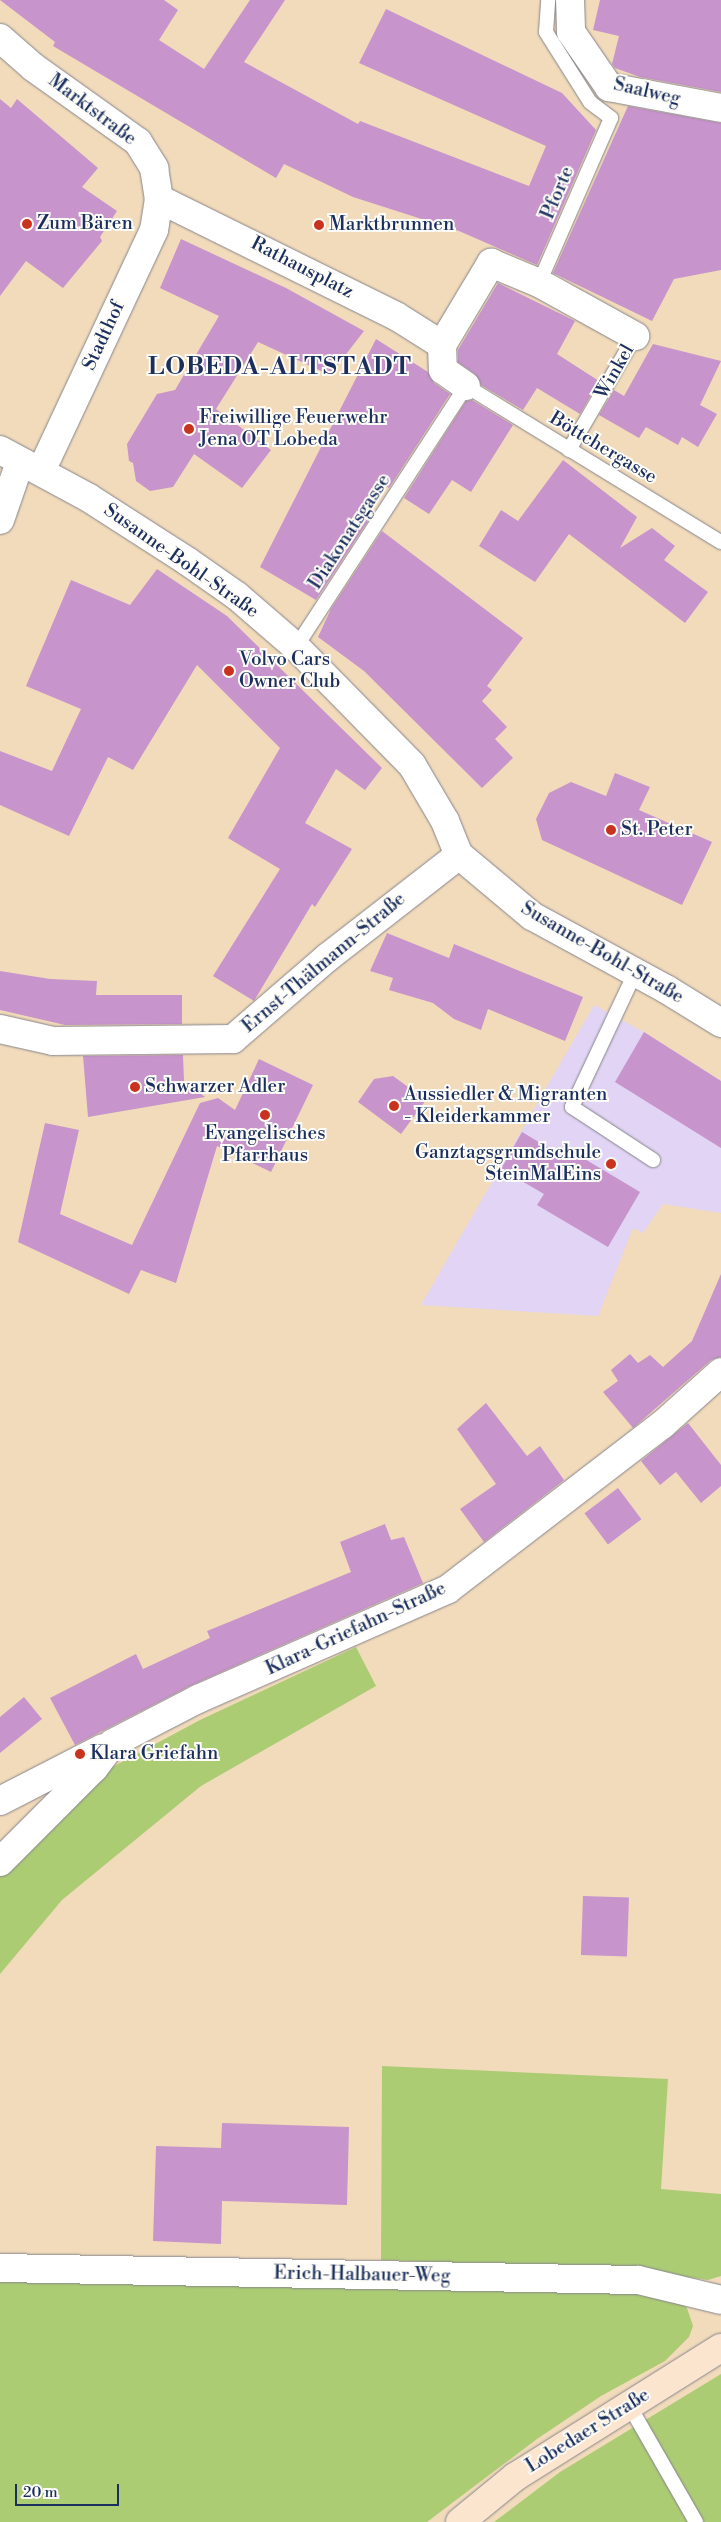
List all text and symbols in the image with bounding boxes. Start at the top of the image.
street label: Marktstraße [44,70,140,150]
street label: Saalweg [611,73,683,111]
street label: Pforte [537,163,579,223]
place label: Zum Bären [37,213,133,235]
place label: Marktbrunnen [329,214,454,236]
marker: Zum Bären [21,218,33,230]
marker: Marktbrunnen [313,219,325,231]
street label: Rathausplatz [247,232,357,304]
street label: Stadthof [78,298,130,374]
street label: Winkel [590,341,640,403]
district label: LOBEDA-ALTSTADT [146,354,414,382]
place label: Freiwillige Feuerwehr Jena OT Lobeda [199,407,387,451]
street label: Böttchergasse [545,407,661,489]
marker: Freiwillige Feuerwehr Jena OT Lobeda [183,423,195,435]
street label: Diakonatsgasse [304,470,396,594]
street label: Susanne-Bohl-Straße [99,499,263,623]
place label: Volvo Cars Owner Club [239,649,340,693]
marker: Volvo Cars Owner Club [223,665,235,677]
place label: St. Peter [621,819,693,841]
marker: St. Peter [605,824,617,836]
street label: Ernst-Thälmann-Straße [238,888,410,1038]
street label: Susanne-Bohl-Straße [517,897,687,1009]
place label: Schwarzer Adler [145,1076,285,1098]
marker: Schwarzer Adler [129,1081,141,1093]
place label: Aussiedler & Migranten - Kleiderkammer [404,1084,607,1128]
marker: Aussiedler & Migranten - Kleiderkammer [388,1100,400,1112]
marker: Evangelisches Pfarrhaus [259,1109,271,1121]
place label: Evangelisches Pfarrhaus [205,1123,325,1167]
place label: Ganztagsgrundschule SteinMalEins [415,1142,601,1186]
marker: Ganztagsgrundschule SteinMalEins [605,1158,617,1170]
street label: Klara-Griefahn-Straße [262,1577,450,1681]
place label: Klara Griefahn [90,1743,218,1765]
marker: Klara Griefahn [74,1748,86,1760]
street label: Erich-Halbauer-Weg [273,2262,451,2288]
street label: Lobedaer Straße [522,2384,654,2478]
scale bar [18,2474,121,2506]
text: 20 m [23,2483,58,2502]

